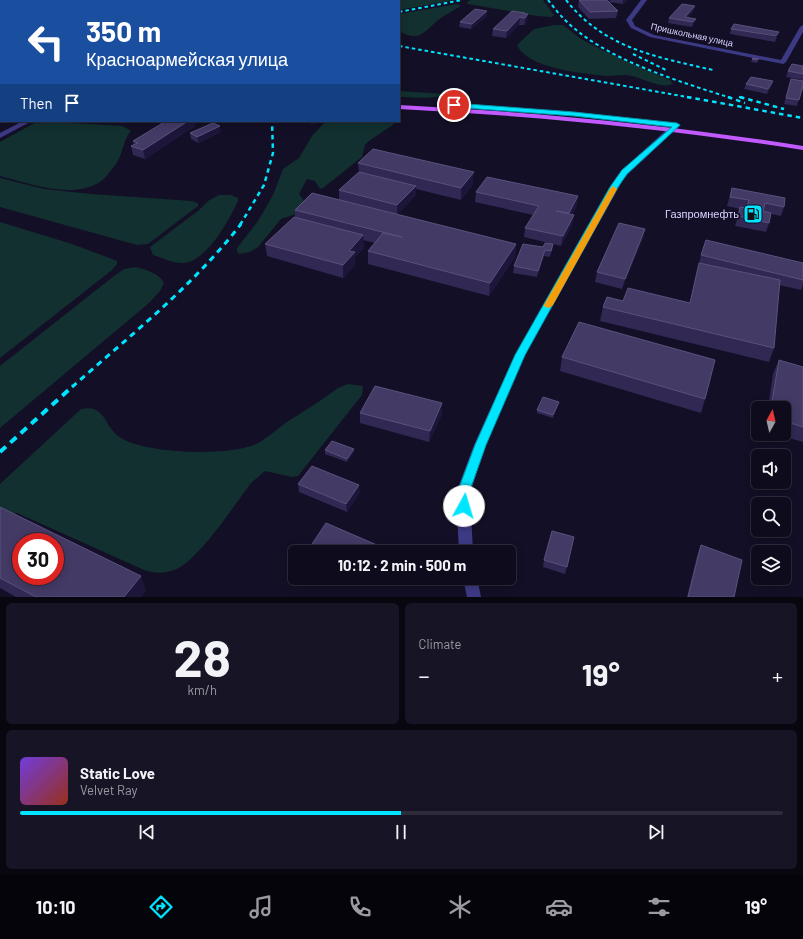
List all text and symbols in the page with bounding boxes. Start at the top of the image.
text: 350 m [86,14,161,48]
icon: left [20,16,72,68]
street label: Пришкольная улица [650,20,734,49]
text: Красноармейская улица [86,48,288,70]
pin [437,88,471,122]
icon: arrive [61,92,83,114]
text: Then [20,94,53,112]
icon: arrive [443,94,465,116]
fuel station icon: Газпромнефть [742,203,764,225]
place label: Газпромнефть [665,207,739,220]
north arrow [751,401,791,441]
map controls [751,401,791,585]
button: sound [751,449,791,489]
position arrow [443,485,485,527]
button: search [751,497,791,537]
speed limit sign: 30 [12,533,64,585]
button: layers [751,545,791,585]
text: 10:12 · 2 min · 500 m [338,556,466,574]
text: 28 [174,625,231,687]
text: Climate [419,636,462,652]
text: 19° [582,656,620,692]
text: − [419,662,430,688]
text: + [772,662,783,688]
text: km/h [188,682,217,698]
text: Static Love [80,764,155,782]
text: Velvet Ray [80,782,138,798]
icon: previous [136,821,158,843]
icon: pause [390,821,412,843]
icon: next [645,821,667,843]
icon: directions [147,893,175,921]
icon: music [247,893,275,921]
icon: phone [346,893,374,921]
icon: climate [446,893,474,921]
icon: car [545,893,573,921]
icon: filters [645,893,673,921]
text: 10:10 [36,896,76,918]
text: 19° [744,896,767,918]

